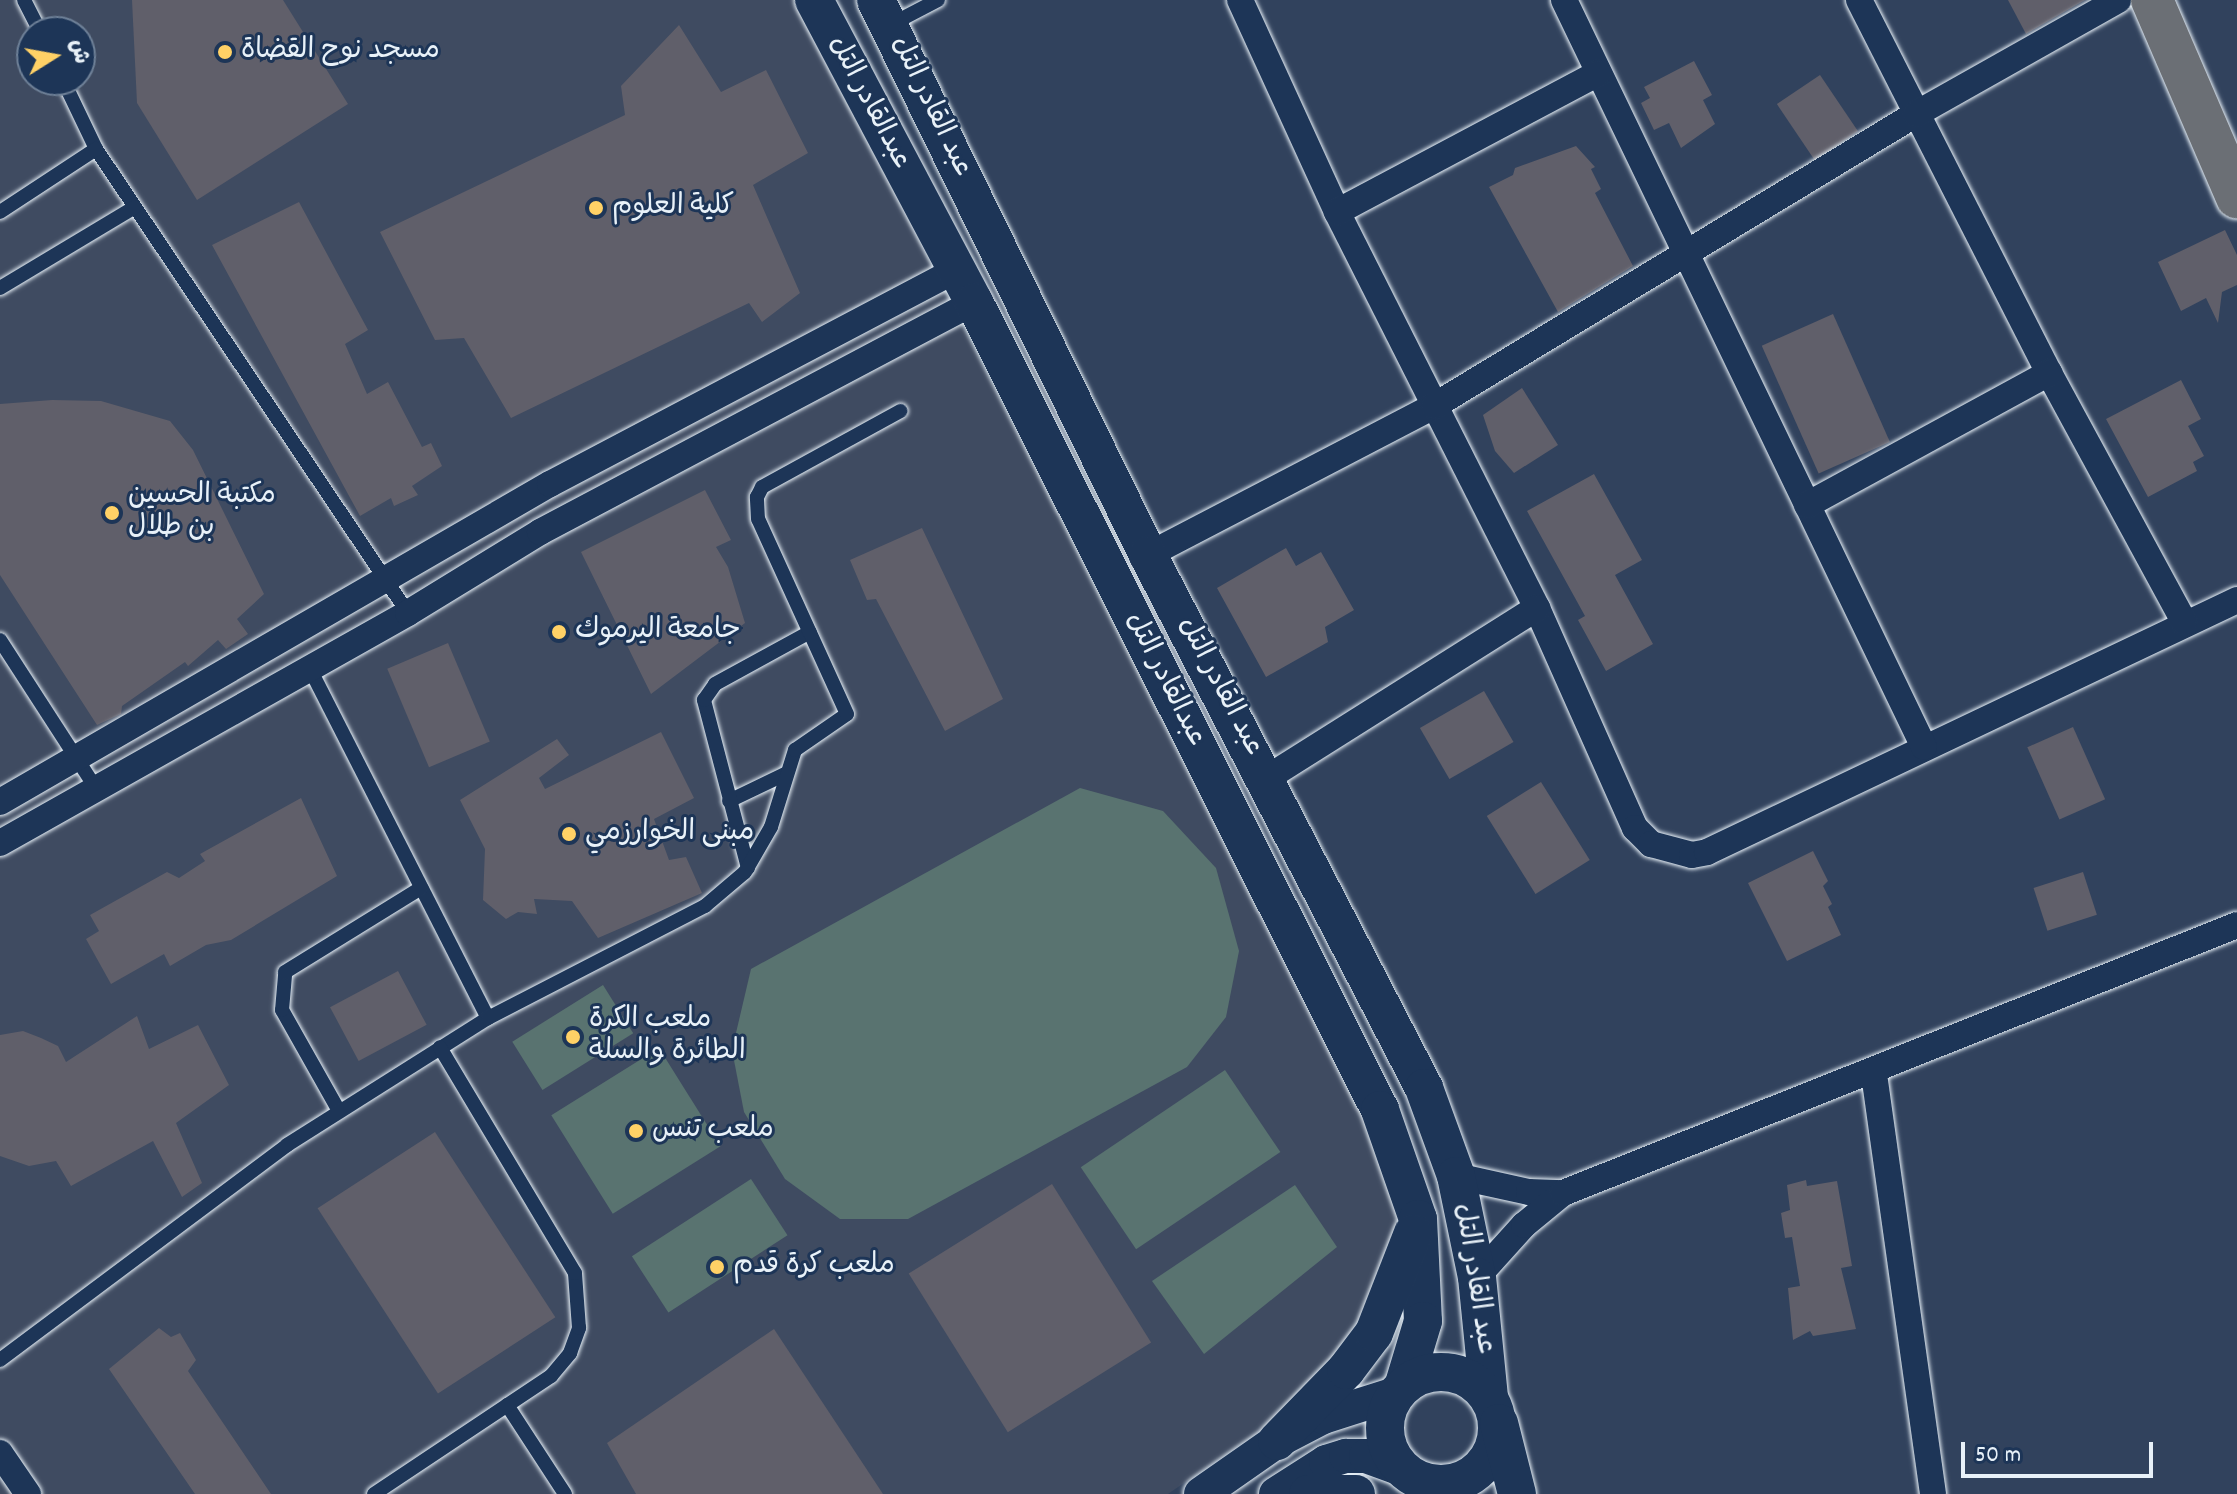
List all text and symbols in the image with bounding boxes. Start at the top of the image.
north arrow [16,16,96,96]
street label: عبدالقادر التل [819,31,917,175]
street label: عبد القادر التل [882,31,978,183]
place label: مسجد نوح القضاة [241,35,440,69]
text: ش [61,37,96,67]
marker: مسجد نوح القضاة [216,43,234,61]
place label: كلية العلوم [612,191,734,225]
marker: كلية العلوم [587,199,605,217]
place label: مكتبة الحسين بن طلال [128,480,276,546]
marker: مكتبة الحسين بن طلال [103,504,121,522]
street label: عبدالقادر التل [1116,607,1212,753]
street label: عبد القادر التل [1168,612,1270,762]
place label: جامعة اليرموك [575,615,741,649]
marker: جامعة اليرموك [550,623,568,641]
place label: مبنى الخوارزمي [585,817,754,851]
marker: مبنى الخوارزمي [560,825,578,843]
place label: ملعب الكرة الطائرة والسلة [589,1004,746,1070]
marker: ملعب الكرة الطائرة والسلة [564,1028,582,1046]
place label: ملعب تنس [652,1114,774,1148]
marker: ملعب تنس [627,1122,645,1140]
street label: عبد القادر التل [1445,1201,1501,1357]
place label: ملعب كرة قدم [733,1250,895,1284]
marker: ملعب كرة قدم [708,1258,726,1276]
scale bar [1965,1426,2157,1476]
text: 50 m [1975,1439,2021,1473]

